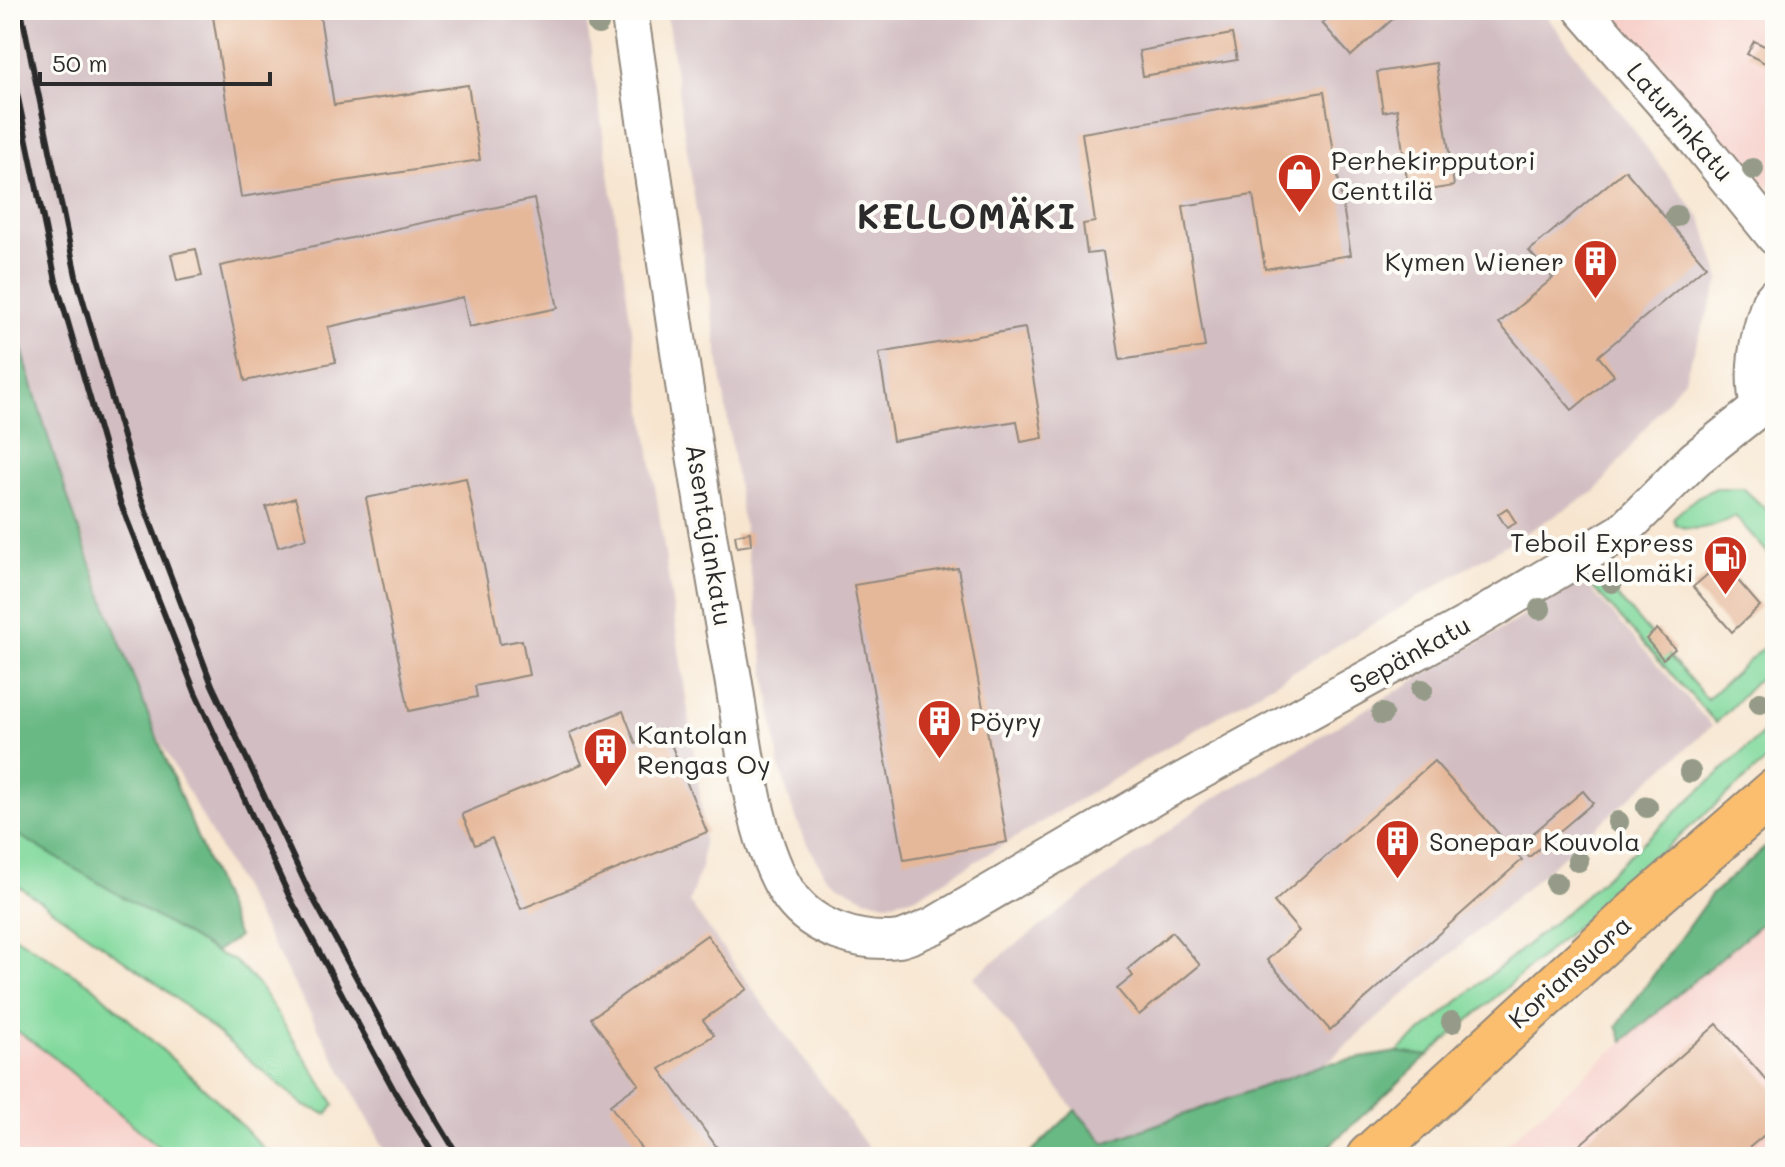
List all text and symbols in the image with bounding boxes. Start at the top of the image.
scale bar [40,36,270,86]
text: 50 m [52,47,108,78]
street label: Laturinkatu [1620,55,1742,188]
place label: Perhekirpputori Centtilä [1331,143,1536,207]
shop icon: Perhekirpputori Centtilä [1276,152,1324,215]
district label: KELLOMÄKI [857,193,1077,238]
building icon: Kymen Wiener [1571,238,1619,301]
place label: Kymen Wiener [1385,244,1564,278]
street label: Asentajankatu [679,441,741,628]
place label: Teboil Express Kellomäki [1510,525,1694,589]
fuel station icon: Teboil Express Kellomäki [1701,534,1749,597]
street label: Sepänkatu [1343,607,1476,701]
building icon: Pöyry [915,698,963,761]
place label: Pöyry [970,704,1042,738]
place label: Kantolan Rengas Oy [637,717,771,781]
building icon: Kantolan Rengas Oy [582,726,630,789]
building icon: Sonepar Kouvola [1374,818,1422,881]
place label: Sonepar Kouvola [1429,824,1640,858]
street label: Koriansuora [1501,907,1638,1036]

